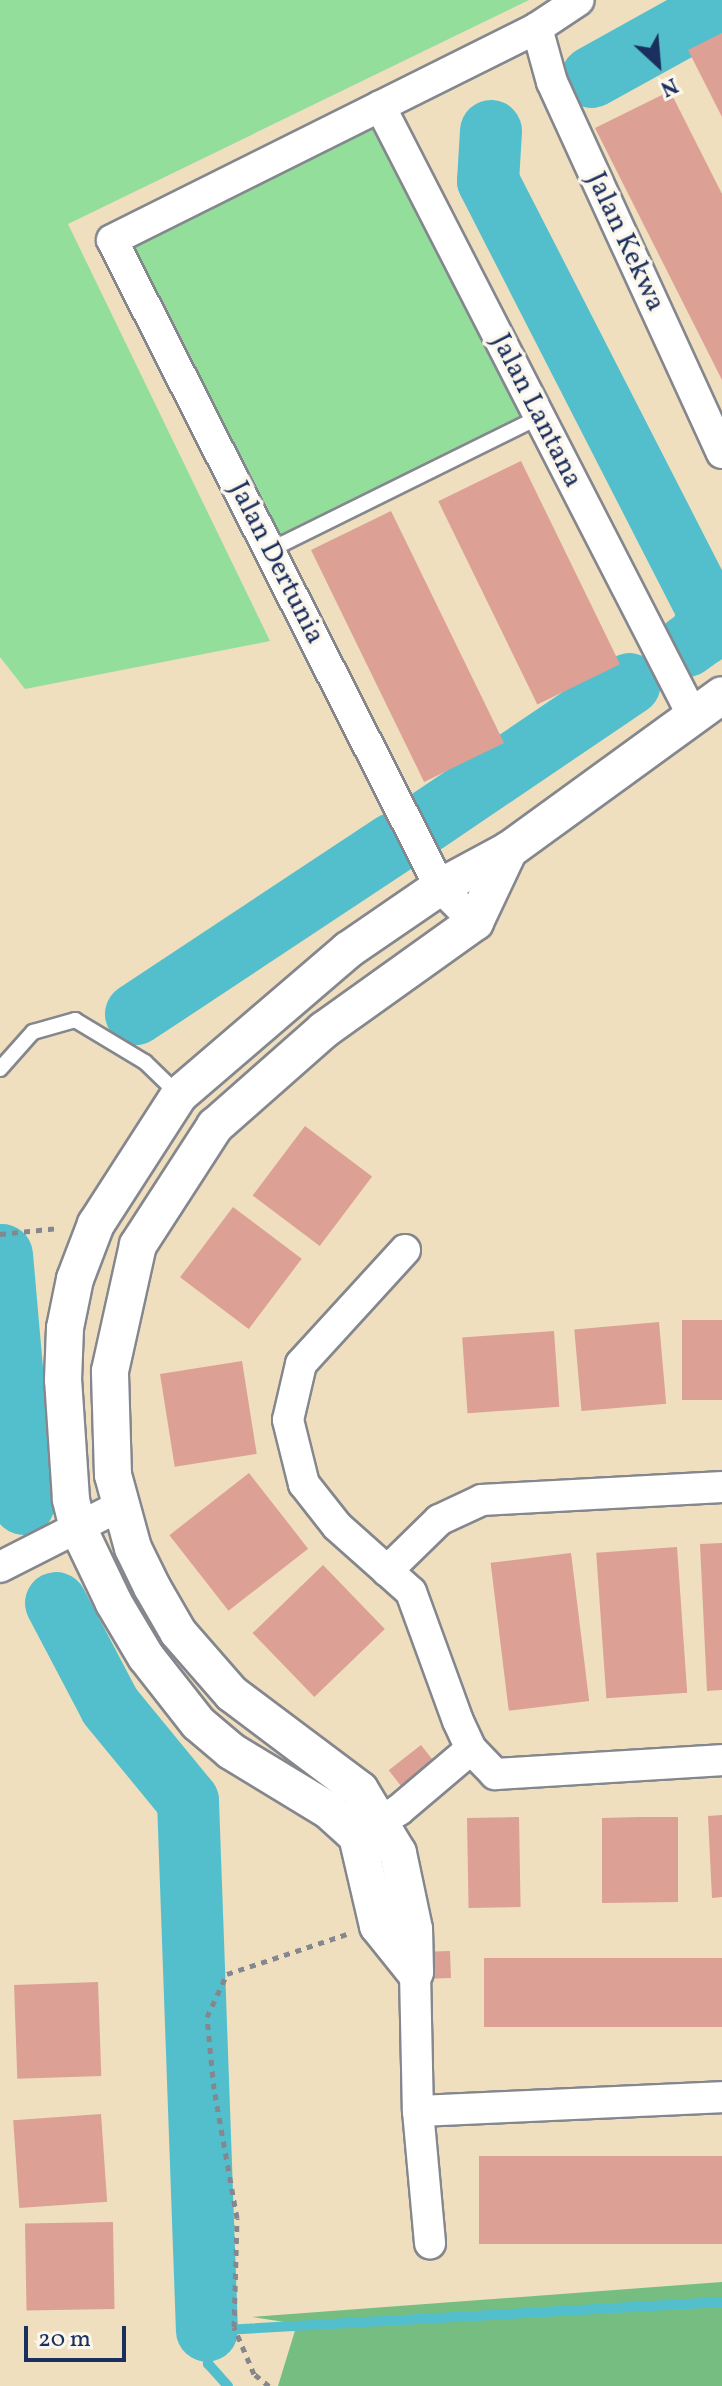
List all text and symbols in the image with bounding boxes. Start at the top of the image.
north arrow [618,24,698,104]
text: N [655,69,683,103]
street label: Jalan Kekwa [578,167,672,317]
street label: Jalan Lantana [483,328,589,494]
street label: Jalan Dertunia [221,476,331,650]
scale bar [28,2310,130,2360]
text: 20 m [38,2323,91,2357]

